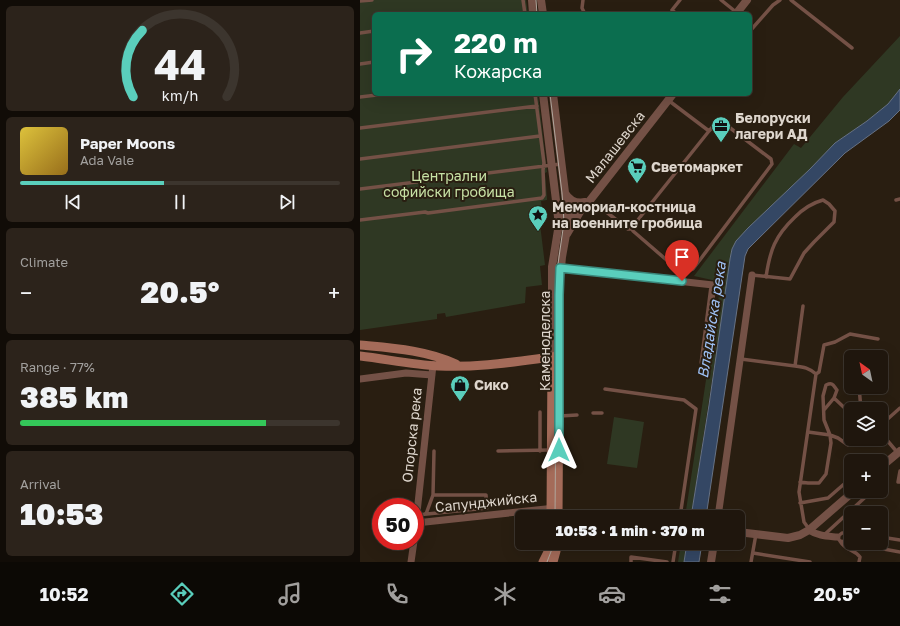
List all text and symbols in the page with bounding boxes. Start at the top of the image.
text: 220 m [454,26,538,59]
icon: right [388,28,440,80]
text: 44 [154,38,206,88]
text: Кожарска [454,60,542,82]
text: km/h [162,86,198,103]
street label: Малашевска [581,107,648,186]
place label: Белоруски лагери АД [735,109,811,142]
office icon: Белоруски лагери АД [710,115,732,143]
text: Paper Moons [80,134,175,152]
text: Ada Vale [80,152,134,168]
supermarket icon: Светомаркет [626,156,648,184]
place label: Светомаркет [651,158,743,175]
park label: Централни софийски гробища [383,167,515,200]
icon: previous [62,191,84,213]
icon: pause [169,191,191,213]
icon: next [276,191,298,213]
place label: Мемориал-костница на военните гробища [552,198,702,231]
place icon: Мемориал-костница на военните гробища [527,204,549,232]
pin [665,240,699,281]
icon: arrive [671,246,693,268]
text: Climate [20,254,68,270]
water label: Владайска река [693,260,729,379]
text: 20.5° [141,274,219,310]
text: − [20,279,32,306]
text: + [328,279,340,306]
street label: Каменоделска [536,291,553,391]
north arrow [844,350,888,394]
map controls [844,350,888,550]
text: Range · 77% [20,359,95,375]
shop icon: Сико [449,374,471,402]
place label: Сико [474,376,509,393]
text: 385 km [20,379,128,415]
street label: Опорска река [398,387,425,483]
button: layers [844,402,888,446]
position arrow [538,429,580,471]
button: + [844,454,888,498]
text: Arrival [20,476,61,492]
street label: Сапунджийска [434,488,538,515]
text: 10:53 [20,496,103,532]
speed limit sign: 50 [372,498,424,550]
button: − [844,506,888,550]
text: 10:53 · 1 min · 370 m [555,521,705,539]
icon: directions [168,580,196,608]
icon: music [276,580,304,608]
icon: phone [383,580,411,608]
icon: climate [491,580,519,608]
icon: car [598,580,626,608]
icon: filters [706,580,734,608]
text: 10:52 [40,583,89,605]
text: 20.5° [814,583,860,605]

